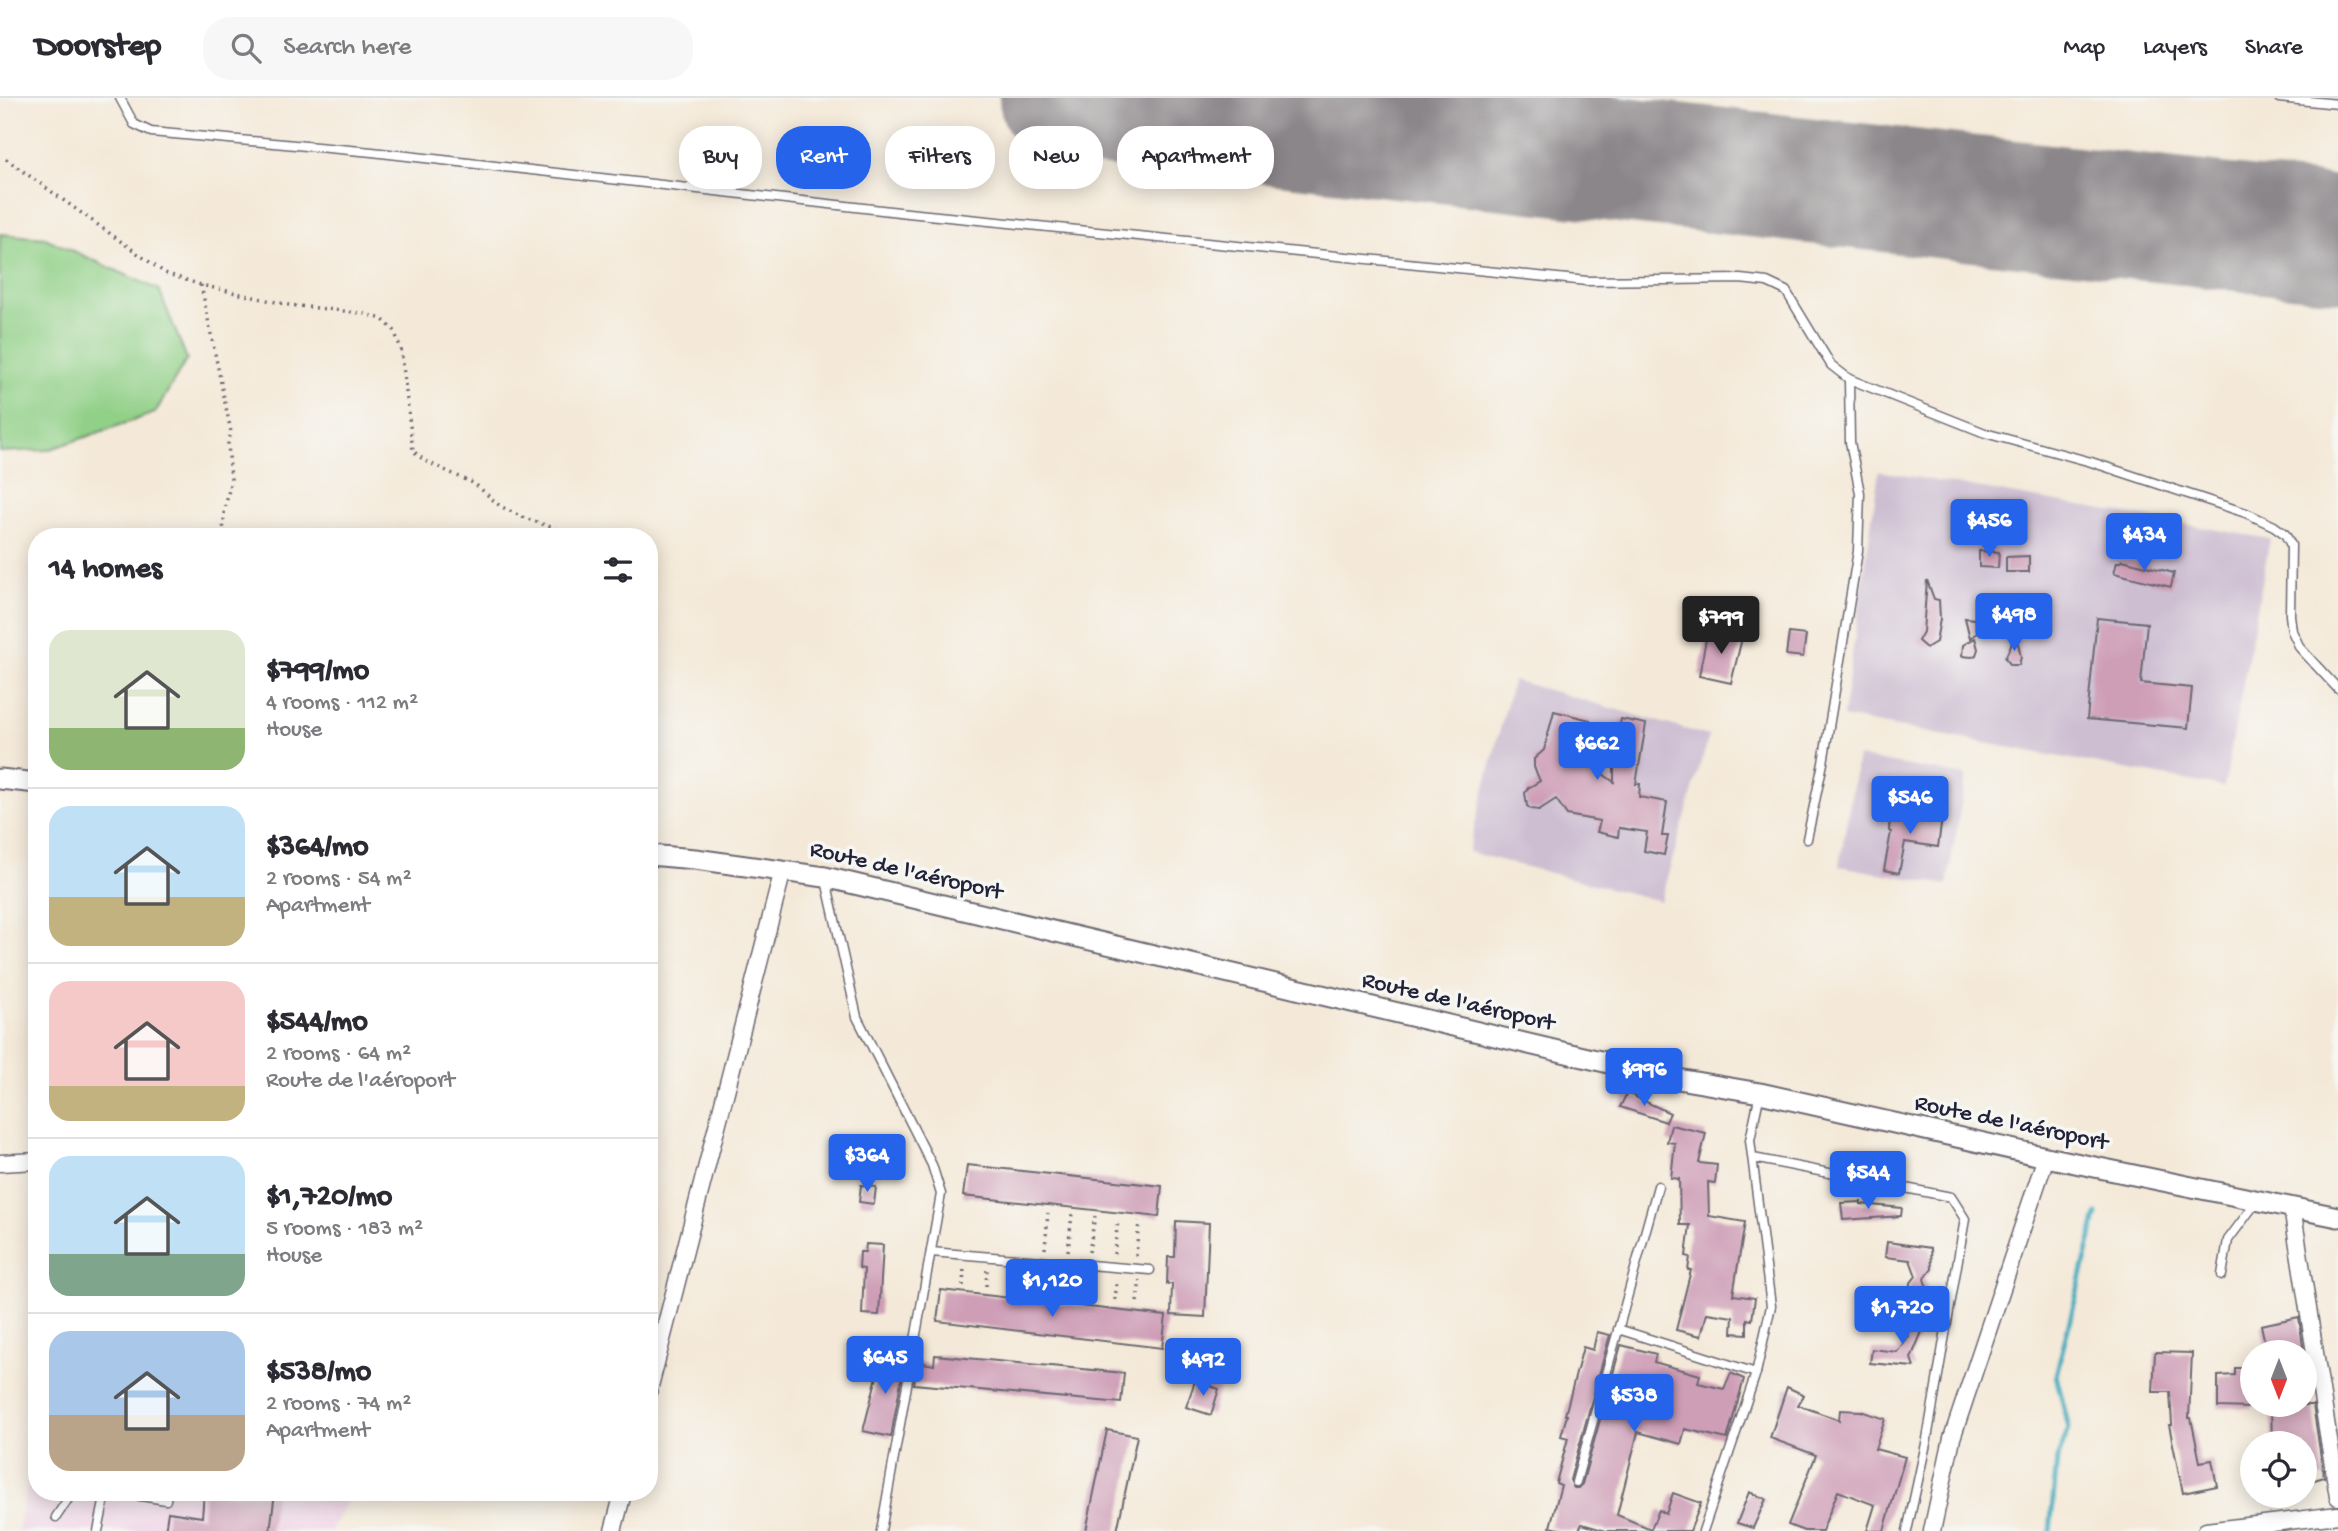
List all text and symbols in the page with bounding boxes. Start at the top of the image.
search box [203,17,693,80]
text: Doorstep [35,29,161,67]
icon: search [227,29,265,67]
text: Search here [283,33,411,64]
text: Map [2063,34,2105,63]
text: Layers [2143,34,2207,63]
text: Share [2245,34,2303,63]
chip: Buy [679,126,762,189]
chip: Rent [776,126,871,189]
chip: Filters [885,126,995,189]
chip: New [1009,126,1103,189]
chip: Apartment [1117,126,1274,189]
pin: $456 [1948,500,2030,559]
text: $456 [1967,508,2011,535]
pin: $434 [2103,514,2185,573]
text: $434 [2122,522,2166,549]
icon: filters [599,551,637,589]
text: 14 homes [49,553,162,588]
pin: $498 [1973,594,2055,653]
pin: $799 [1680,596,1762,656]
text: $498 [1991,602,2037,629]
text: $799 [1698,605,1744,632]
text: $799/mo [266,655,369,690]
icon: home [105,658,189,742]
text: 4 rooms · 112 m² [266,690,418,717]
text: House [266,717,322,744]
pin: $662 [1556,722,1638,782]
text: $662 [1575,731,1619,758]
pin: $546 [1869,776,1951,836]
text: $546 [1888,785,1932,812]
text: $364/mo [266,831,369,866]
icon: home [105,834,189,918]
street label: Route de l'aéroport [807,836,1007,909]
text: 2 rooms · 54 m² [266,866,412,893]
text: Apartment [266,893,370,920]
street label: Route de l'aéroport [1359,967,1559,1040]
text: $544/mo [266,1006,368,1041]
icon: home [105,1009,189,1093]
text: 2 rooms · 64 m² [266,1041,411,1068]
pin: $996 [1603,1048,1685,1108]
text: $996 [1621,1057,1667,1084]
text: Route de l'aéroport [266,1068,455,1095]
street label: Route de l'aéroport [1912,1089,2112,1159]
pin: $364 [826,1134,908,1194]
text: $364 [845,1143,889,1170]
pin: $544 [1827,1152,1909,1211]
text: $544 [1846,1160,1890,1187]
text: $1,720/mo [266,1181,392,1216]
icon: home [105,1184,189,1268]
text: 5 rooms · 183 m² [266,1216,423,1243]
text: House [266,1243,322,1270]
pin: $1,120 [995,1260,1109,1319]
text: $1,120 [1022,1268,1082,1295]
pin: $1,720 [1845,1286,1959,1346]
text: $1,720 [1870,1295,1934,1322]
pin: $645 [844,1336,926,1396]
pin: $492 [1162,1338,1244,1398]
north arrow [2240,1340,2317,1418]
map controls [2240,1340,2317,1508]
text: $645 [863,1345,907,1372]
text: $492 [1181,1347,1225,1374]
text: $538/mo [266,1356,371,1391]
icon: home [105,1359,189,1443]
pin: $538 [1593,1374,1675,1434]
text: $538 [1611,1383,1657,1410]
text: 2 rooms · 74 m² [266,1391,411,1418]
text: Apartment [266,1418,370,1445]
button: locate [2240,1431,2317,1508]

